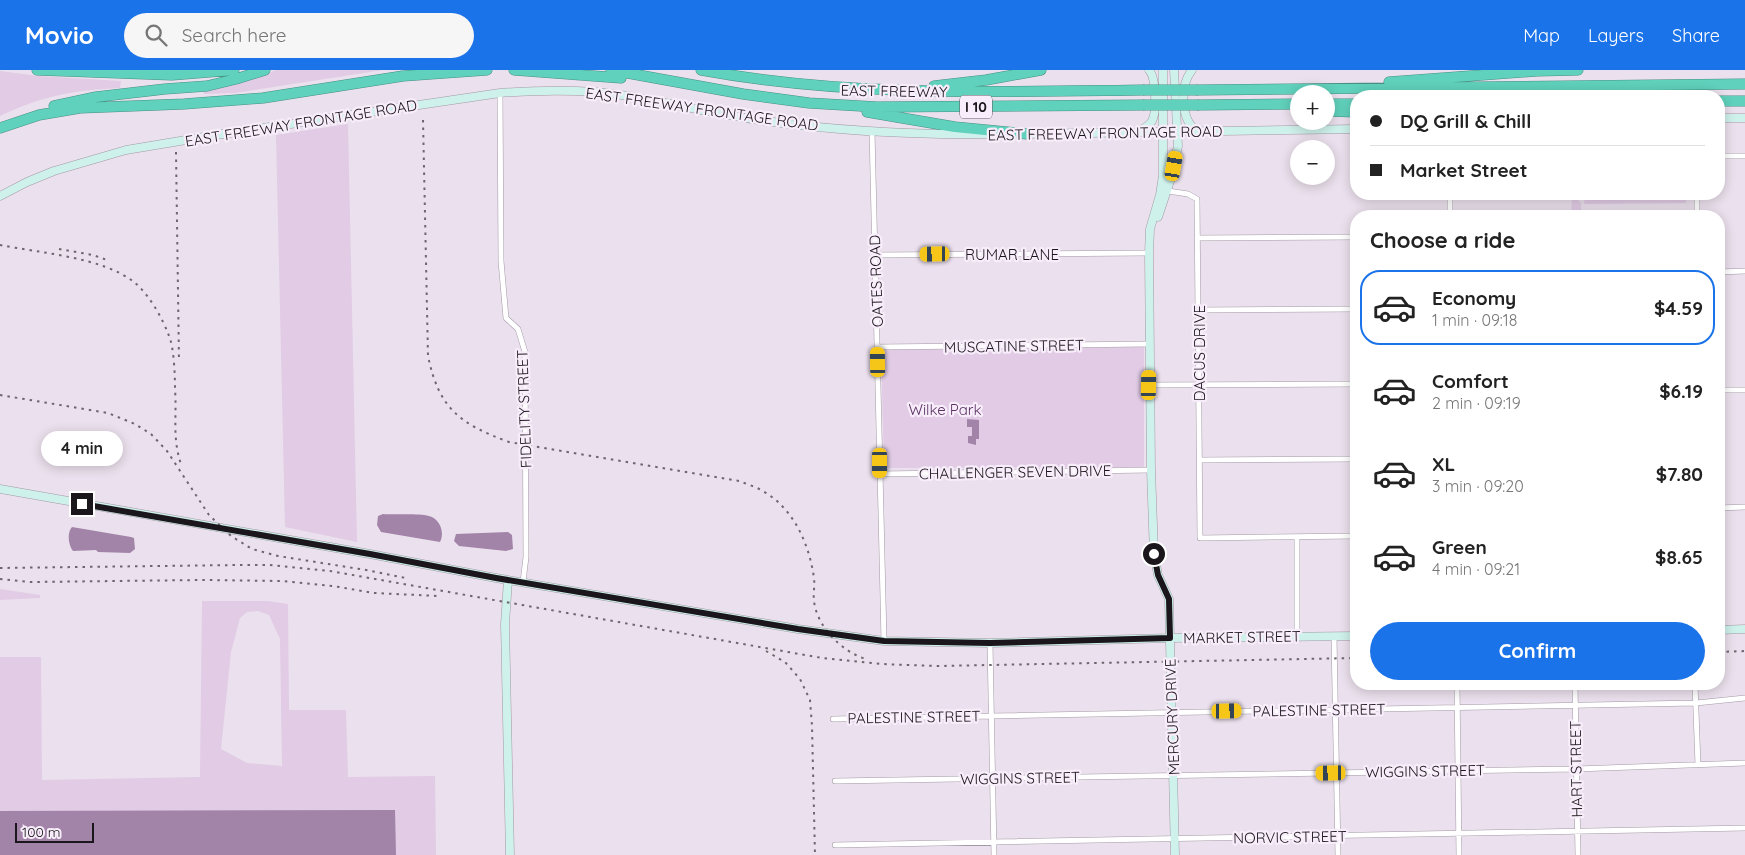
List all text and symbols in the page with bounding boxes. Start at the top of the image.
search box [124,13,474,58]
text: Movio [25,20,94,50]
icon: search [142,21,170,49]
text: Search here [182,23,287,47]
text: Map [1523,24,1560,47]
text: Layers [1588,24,1644,47]
text: Share [1672,24,1720,47]
street label: EAST FREEWAY [840,81,948,101]
street label: EAST FREEWAY FRONTAGE ROAD [584,83,820,135]
map controls [1290,85,1335,185]
button: + [1290,85,1335,130]
street label: EAST FREEWAY FRONTAGE ROAD [184,95,419,151]
road number: I 10 [960,96,992,118]
text: DQ Grill & Chill [1400,109,1531,133]
street label: EAST FREEWAY FRONTAGE ROAD [988,121,1223,145]
button: − [1290,140,1335,185]
car [1164,150,1183,182]
text: Market Street [1400,158,1528,182]
text: Choose a ride [1370,226,1515,254]
street label: OATES ROAD [865,234,887,327]
street label: RUMAR LANE [965,245,1059,264]
car [919,246,950,262]
icon: car [1372,285,1417,330]
text: Economy [1432,286,1516,310]
text: $4.59 [1654,296,1703,320]
street label: DACUS DRIVE [1190,305,1209,401]
text: 1 min · 09:18 [1432,310,1517,330]
street label: MUSCATINE STREET [944,335,1084,357]
car [870,347,885,377]
street label: FIDELITY STREET [512,349,536,469]
icon: car [1372,368,1417,413]
text: Comfort [1432,369,1509,393]
car [1141,370,1156,400]
text: $6.19 [1659,379,1703,403]
text: 2 min · 09:19 [1432,393,1521,413]
park label: Wilke Park [908,400,982,419]
callout: 4 min [41,432,123,466]
text: 4 min [61,438,103,458]
car [872,448,887,478]
icon: car [1372,451,1417,496]
text: XL [1432,452,1455,476]
street label: CHALLENGER SEVEN DRIVE [919,461,1111,483]
text: $7.80 [1656,462,1703,486]
text: 3 min · 09:20 [1432,476,1524,496]
route end [71,493,93,515]
icon: car [1372,534,1417,579]
text: Green [1432,535,1487,559]
route start [1143,543,1165,565]
text: $8.65 [1655,545,1703,569]
text: 4 min · 09:21 [1432,559,1520,579]
button: Confirm [1370,622,1705,680]
street label: MARKET STREET [1183,626,1301,648]
street label: MERCURY DRIVE [1160,658,1184,776]
street label: PALESTINE STREET [1252,699,1386,721]
car [1211,703,1242,719]
street label: PALESTINE STREET [847,706,981,728]
street label: HART STREET [1566,720,1586,818]
street label: WIGGINS STREET [1365,760,1485,782]
car [1315,765,1346,781]
street label: WIGGINS STREET [960,767,1080,789]
scale bar [15,820,94,843]
text: 100 m [22,823,60,841]
street label: NORVIC STREET [1233,827,1347,847]

